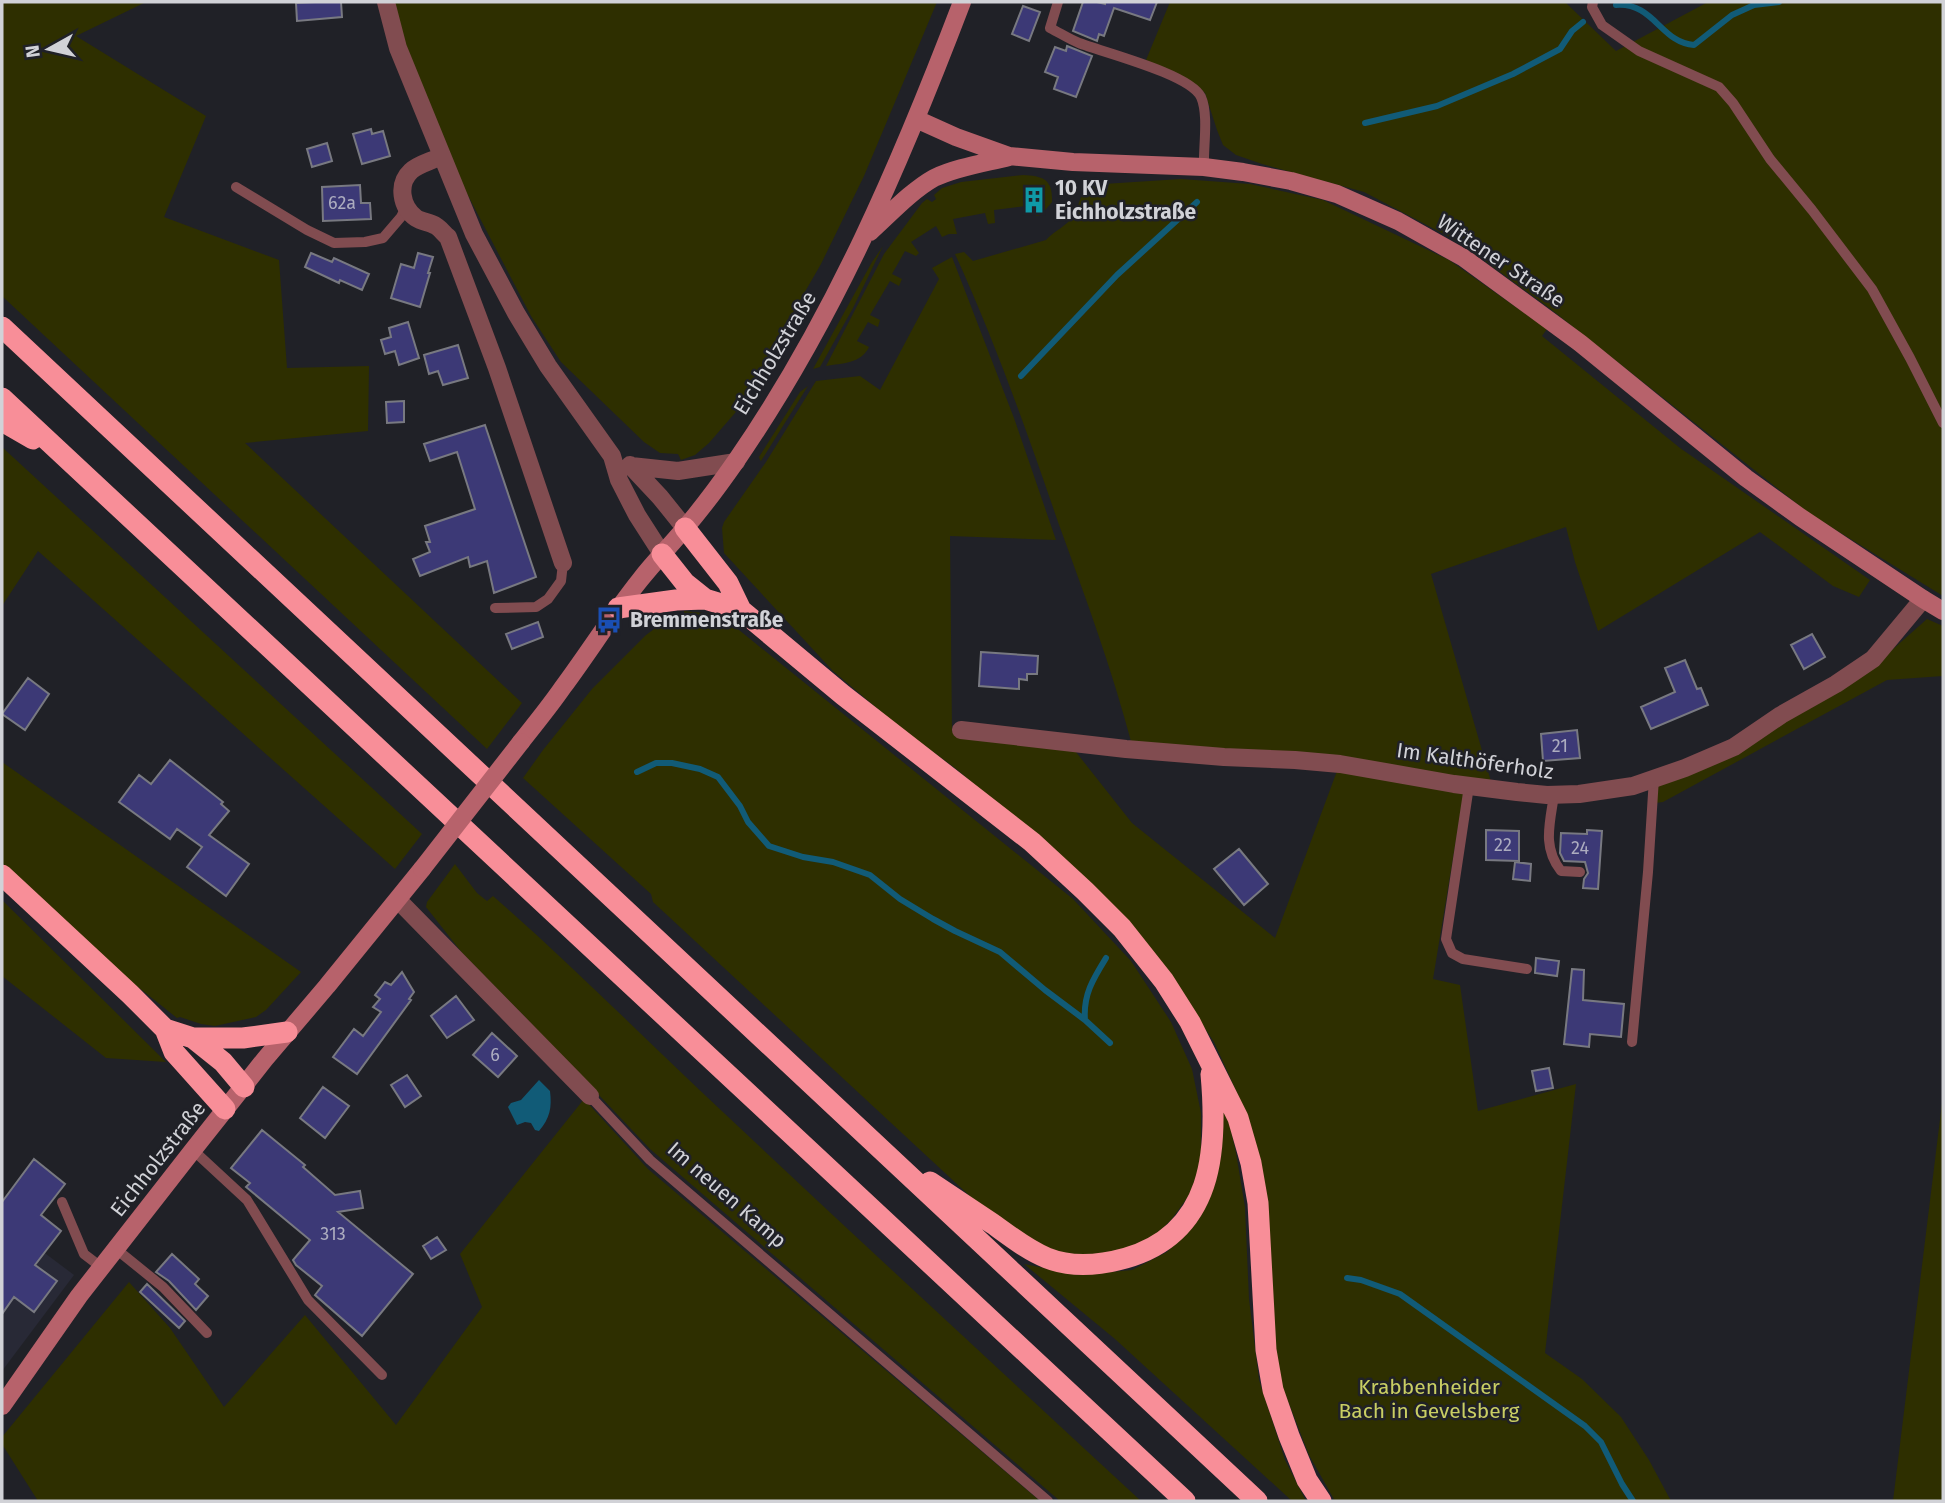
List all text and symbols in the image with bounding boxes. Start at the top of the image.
north arrow [14,14,84,84]
text: N [20,43,45,59]
place label: 10 KV Eichholzstraße [1055,175,1197,225]
building icon: 10 KV Eichholzstraße [1019,185,1049,215]
house number: 62a [328,192,356,214]
street label: Wittener Straße [1432,209,1570,313]
street label: Eichholzstraße [728,286,822,420]
bus stop icon: Bremmenstraße [594,605,624,635]
place label: Bremmenstraße [630,607,784,633]
house number: 21 [1552,735,1568,757]
street label: Im Kalthöferholz [1395,737,1555,785]
house number: 22 [1494,834,1512,856]
house number: 24 [1571,837,1589,859]
house number: 6 [490,1044,500,1066]
street label: Eichholzstraße [105,1096,211,1222]
street label: Im neuen Kamp [662,1136,792,1254]
house number: 313 [320,1223,346,1245]
park label: Krabbenheider Bach in Gevelsberg [1339,1374,1519,1424]

